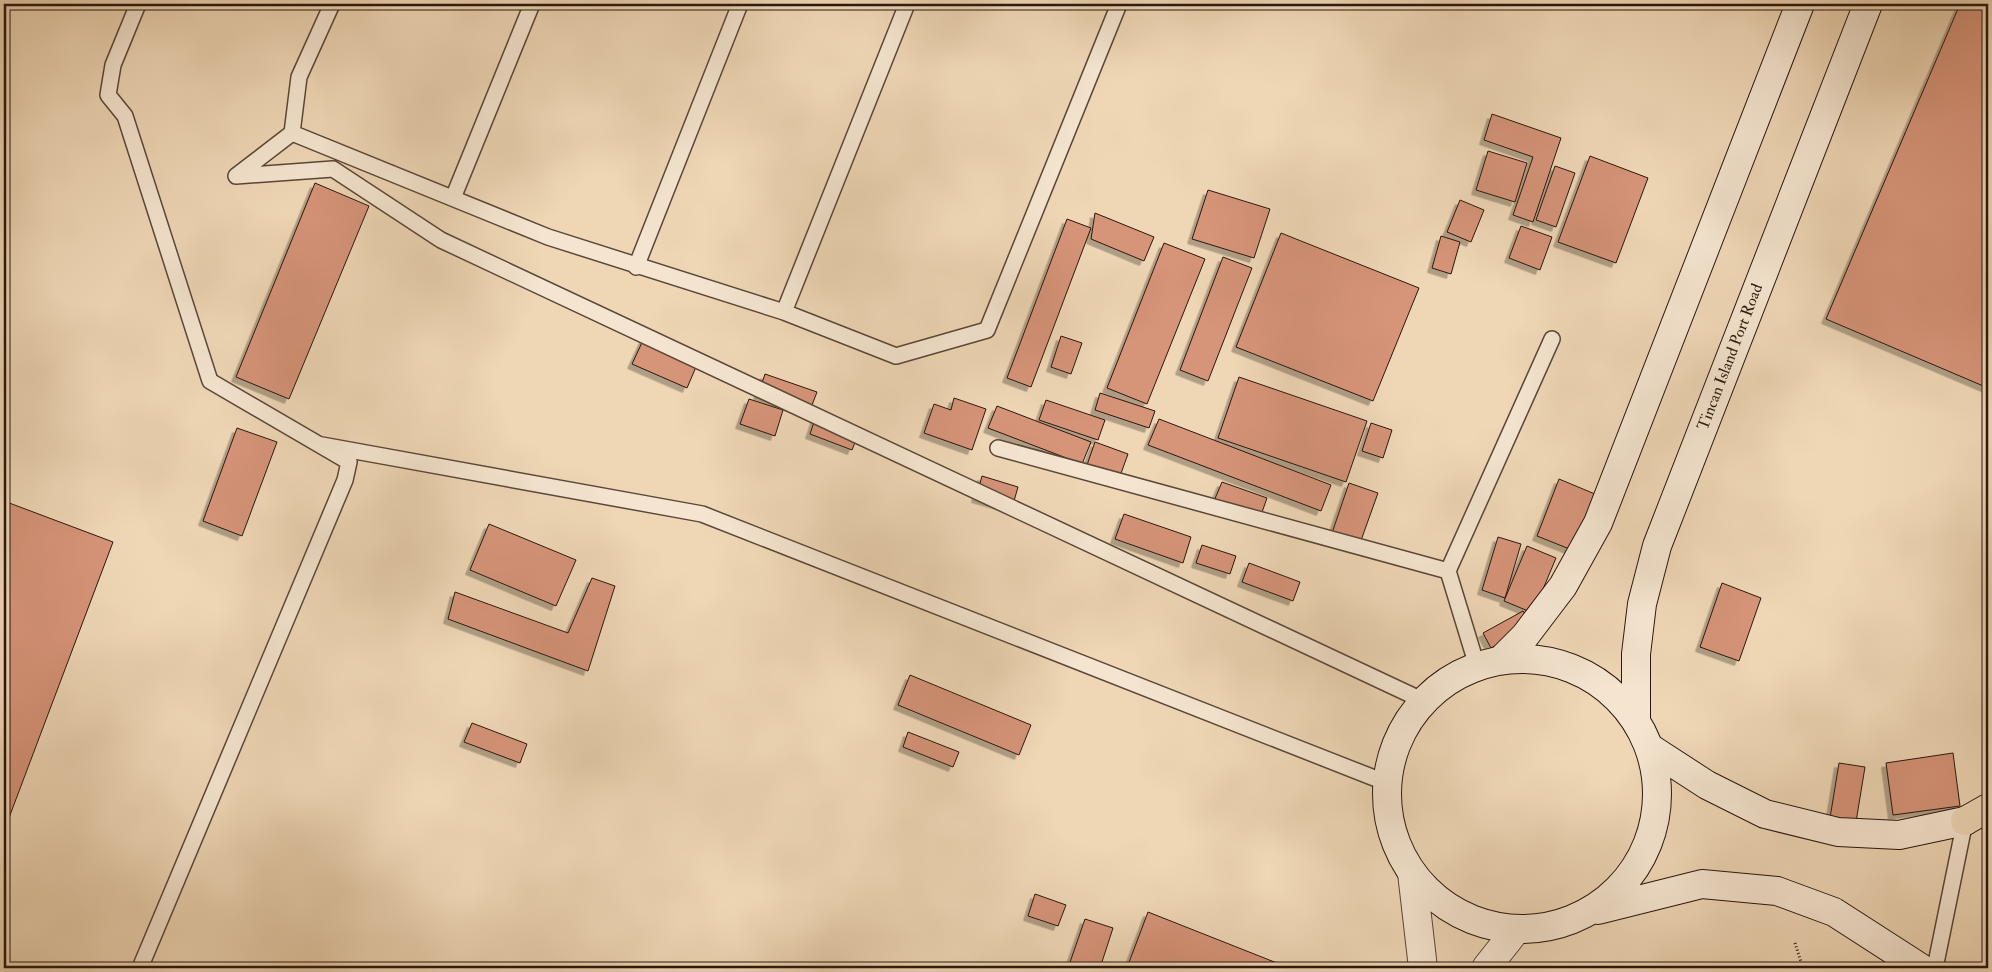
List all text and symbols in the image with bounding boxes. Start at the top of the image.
street label: Tincan Island Port Road [1693,281,1767,433]

